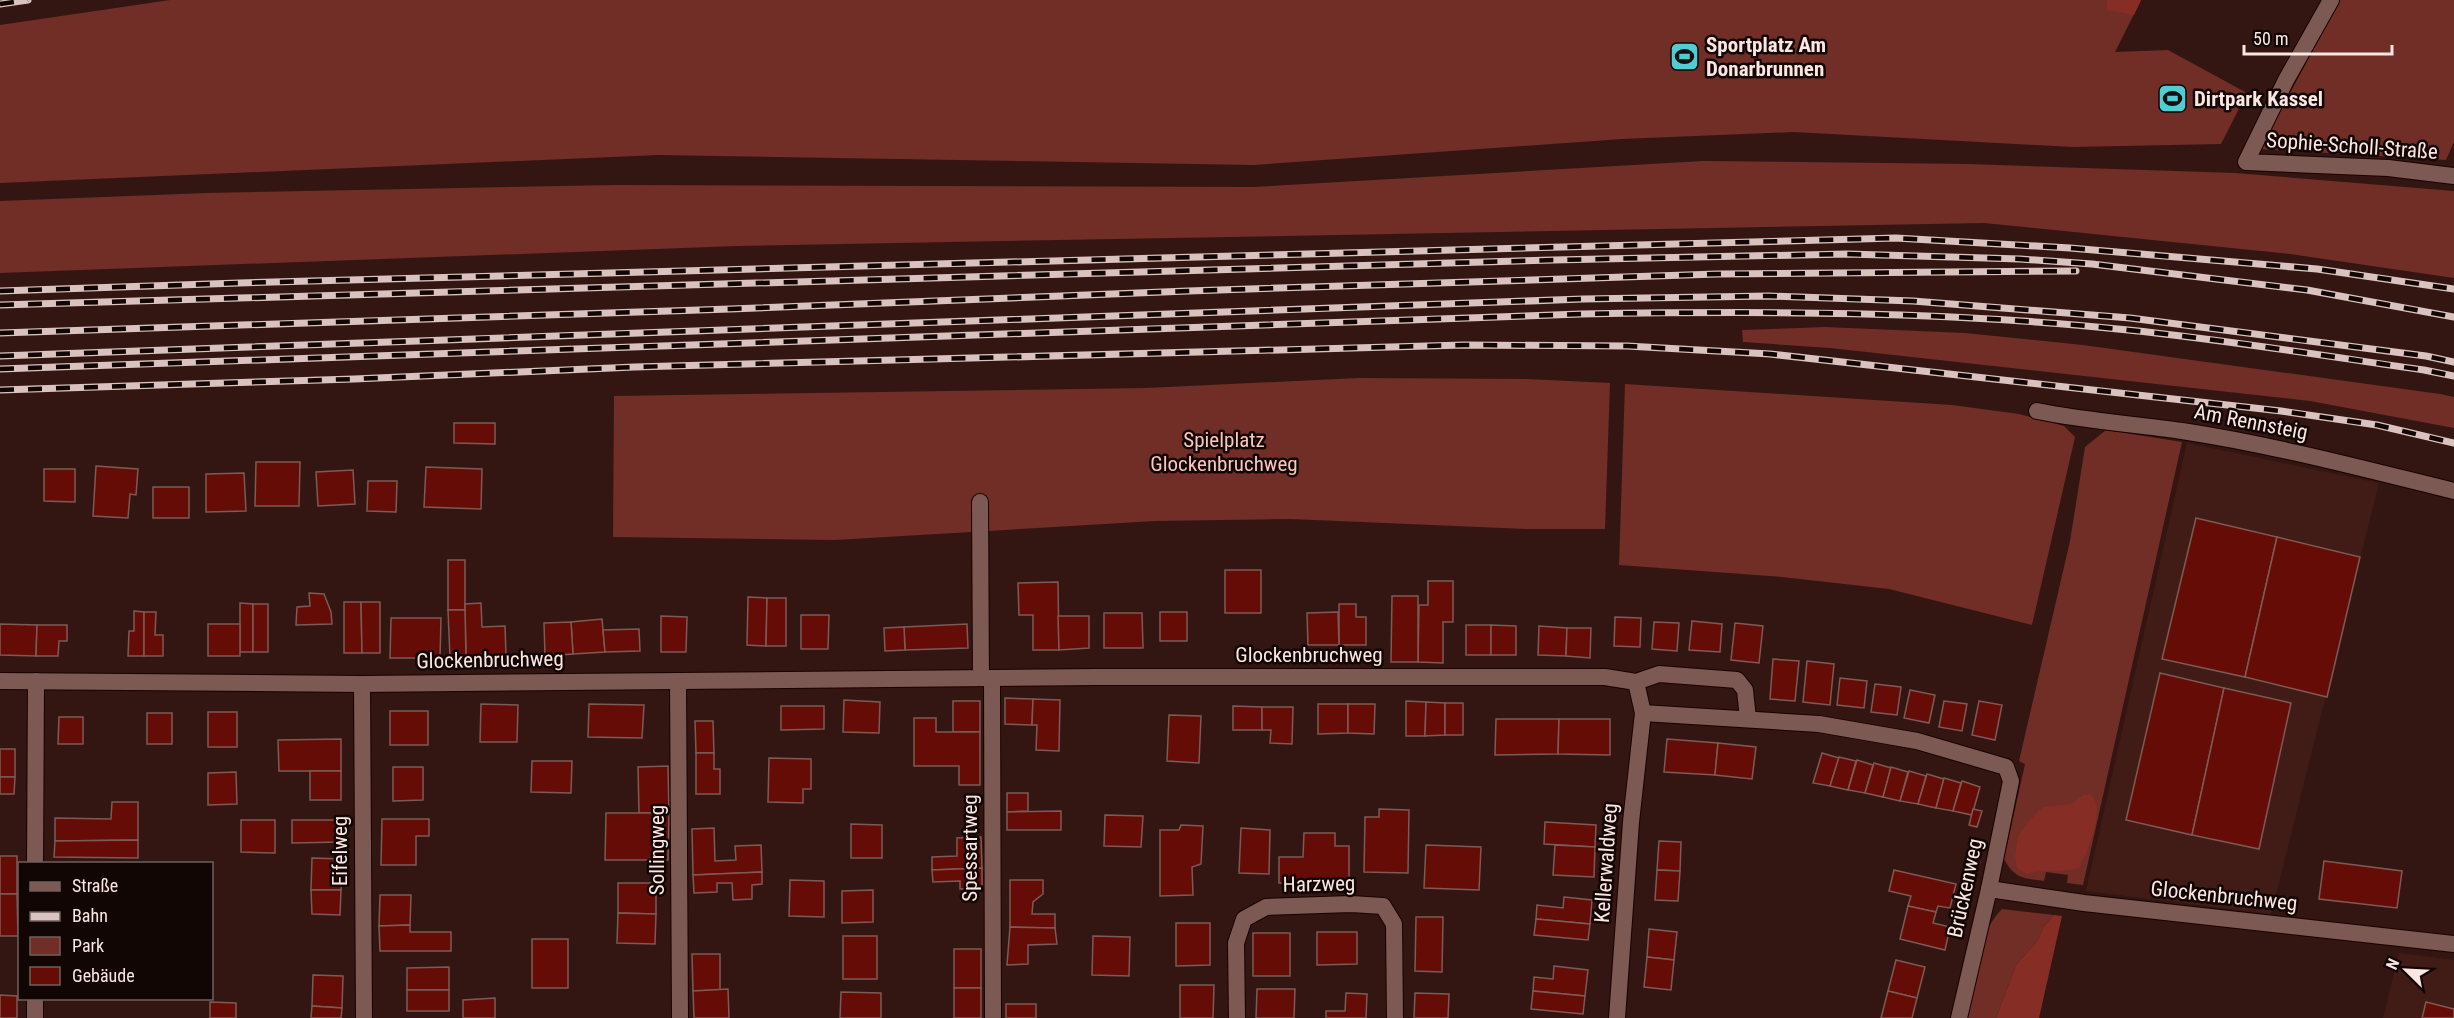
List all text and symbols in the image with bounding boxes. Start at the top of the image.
scale bar [2244,18,2392,56]
text: 50 m [2253,28,2288,49]
place label: Sportplatz Am Donarbrunnen [1706,33,1826,81]
sports icon: Sportplatz Am Donarbrunnen [1669,41,1701,73]
sports icon: Dirtpark Kassel [2157,83,2189,115]
place label: Dirtpark Kassel [2194,87,2323,111]
street label: Sophie-Scholl-Straße [2265,128,2439,164]
street label: Am Rennsteig [2192,399,2310,445]
park label: Spielplatz Glockenbruchweg [1150,428,1298,476]
street label: Glockenbruchweg [1235,643,1383,667]
street label: Glockenbruchweg [416,647,564,673]
street label: Spessartweg [958,794,982,902]
street label: Kellerwaldweg [1590,802,1622,924]
street label: Sollingweg [645,805,669,895]
street label: Eifelweg [328,816,352,886]
street label: Brückenweg [1943,836,1987,940]
legend [18,862,213,1000]
street label: Harzweg [1283,871,1355,897]
text: Straße [72,875,118,896]
street label: Glockenbruchweg [2149,876,2299,916]
text: Bahn [72,905,108,926]
text: Park [72,935,104,956]
north arrow [2376,940,2436,1000]
text: N [2382,956,2403,972]
text: Gebäude [72,965,135,986]

